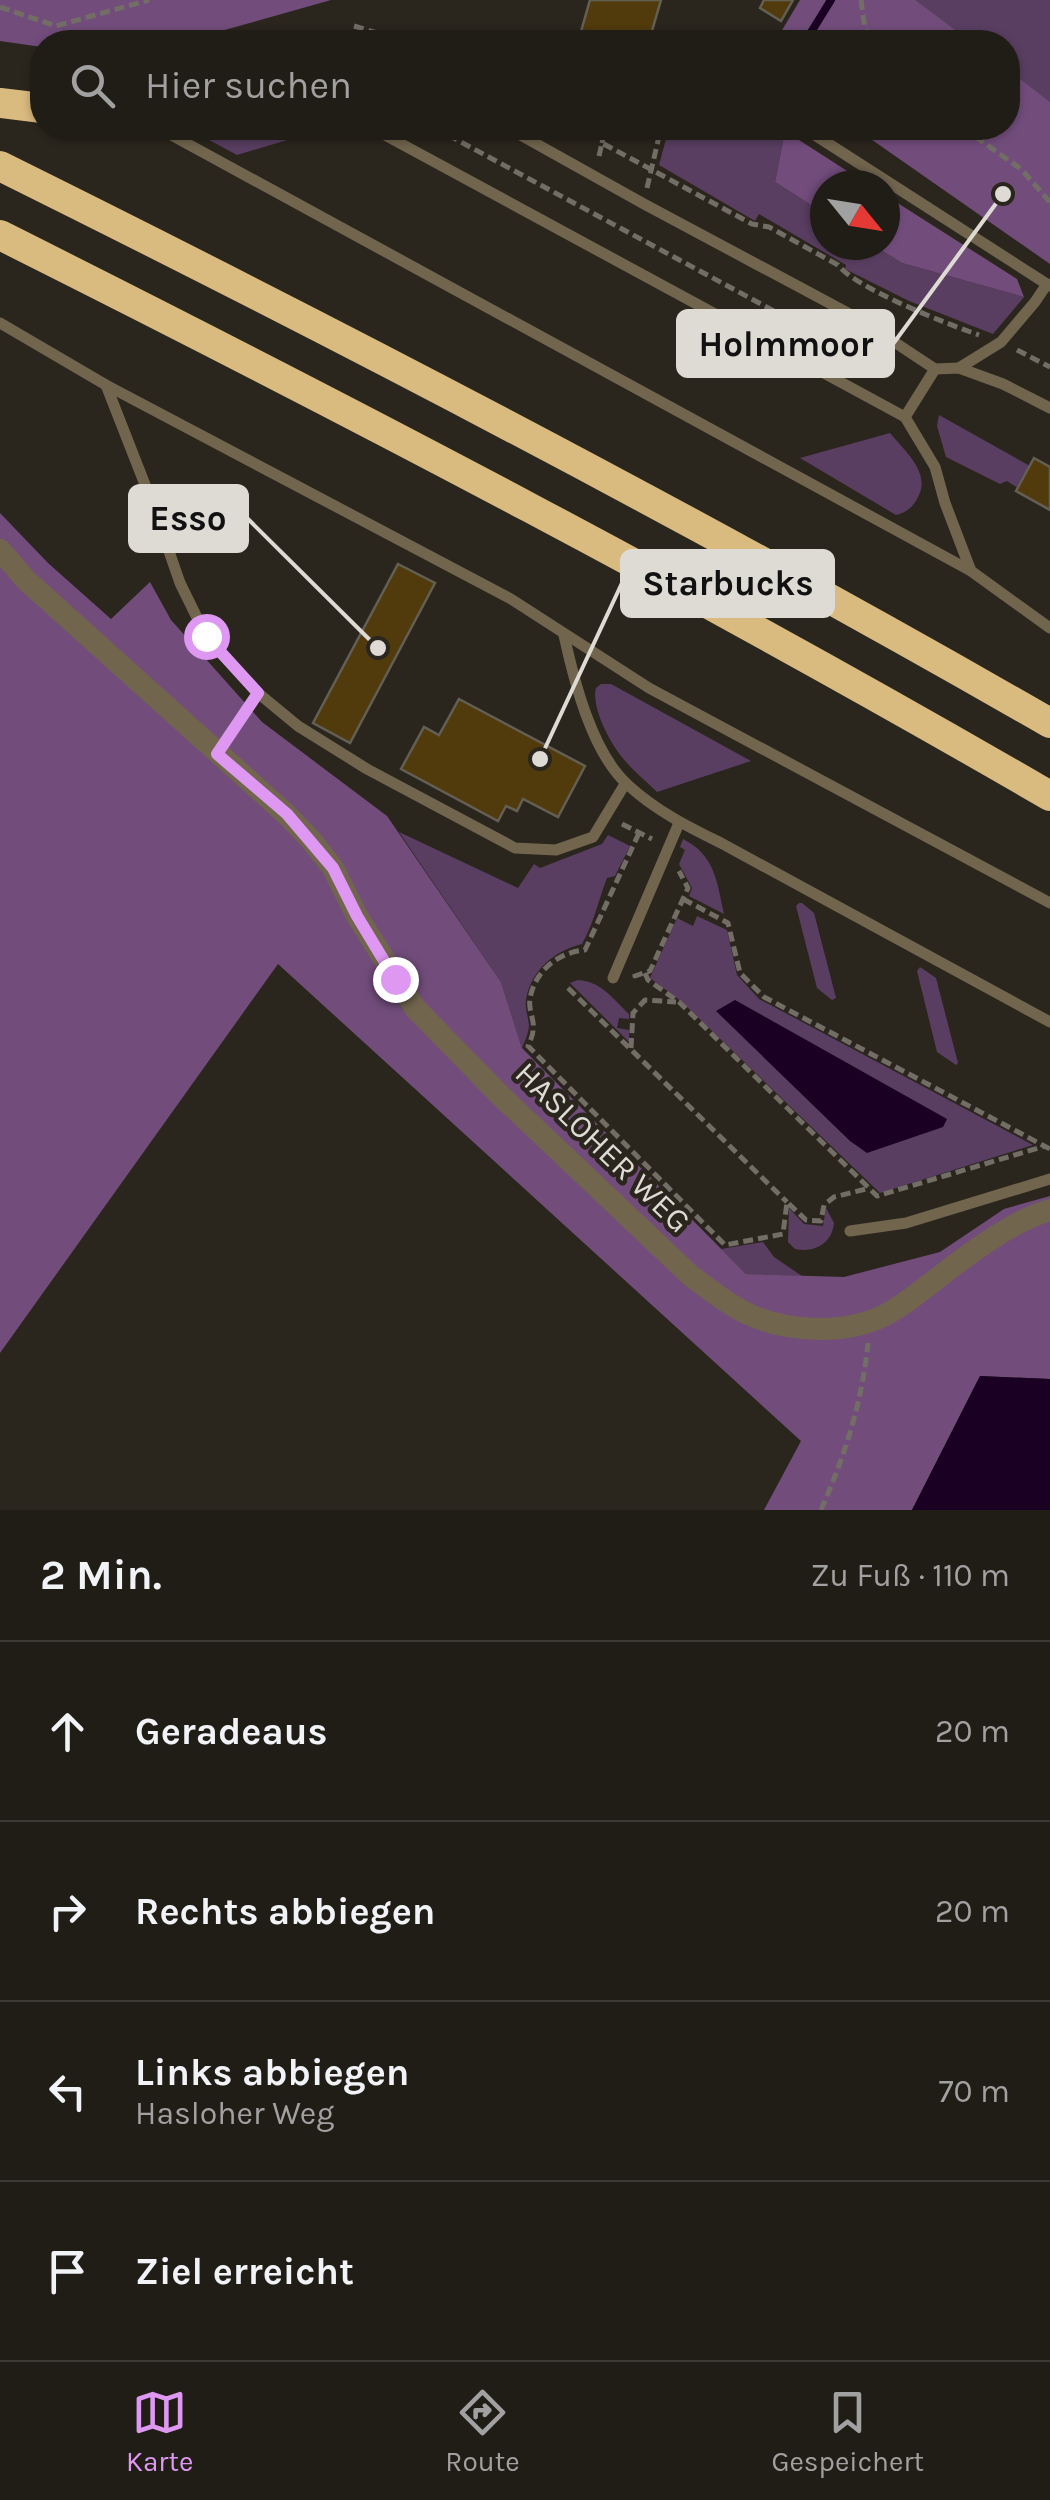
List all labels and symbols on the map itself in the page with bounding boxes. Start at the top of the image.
north arrow [810,170,900,260]
callout: Holmmoor [678,311,893,376]
text: Holmmoor [699,324,874,365]
callout: Esso [130,486,247,551]
text: Esso [149,498,227,539]
callout: Starbucks [622,551,833,616]
text: Starbucks [642,563,814,604]
route start [184,614,230,660]
route end [373,957,419,1003]
street label: HASLOHER WEG [508,1055,698,1240]

